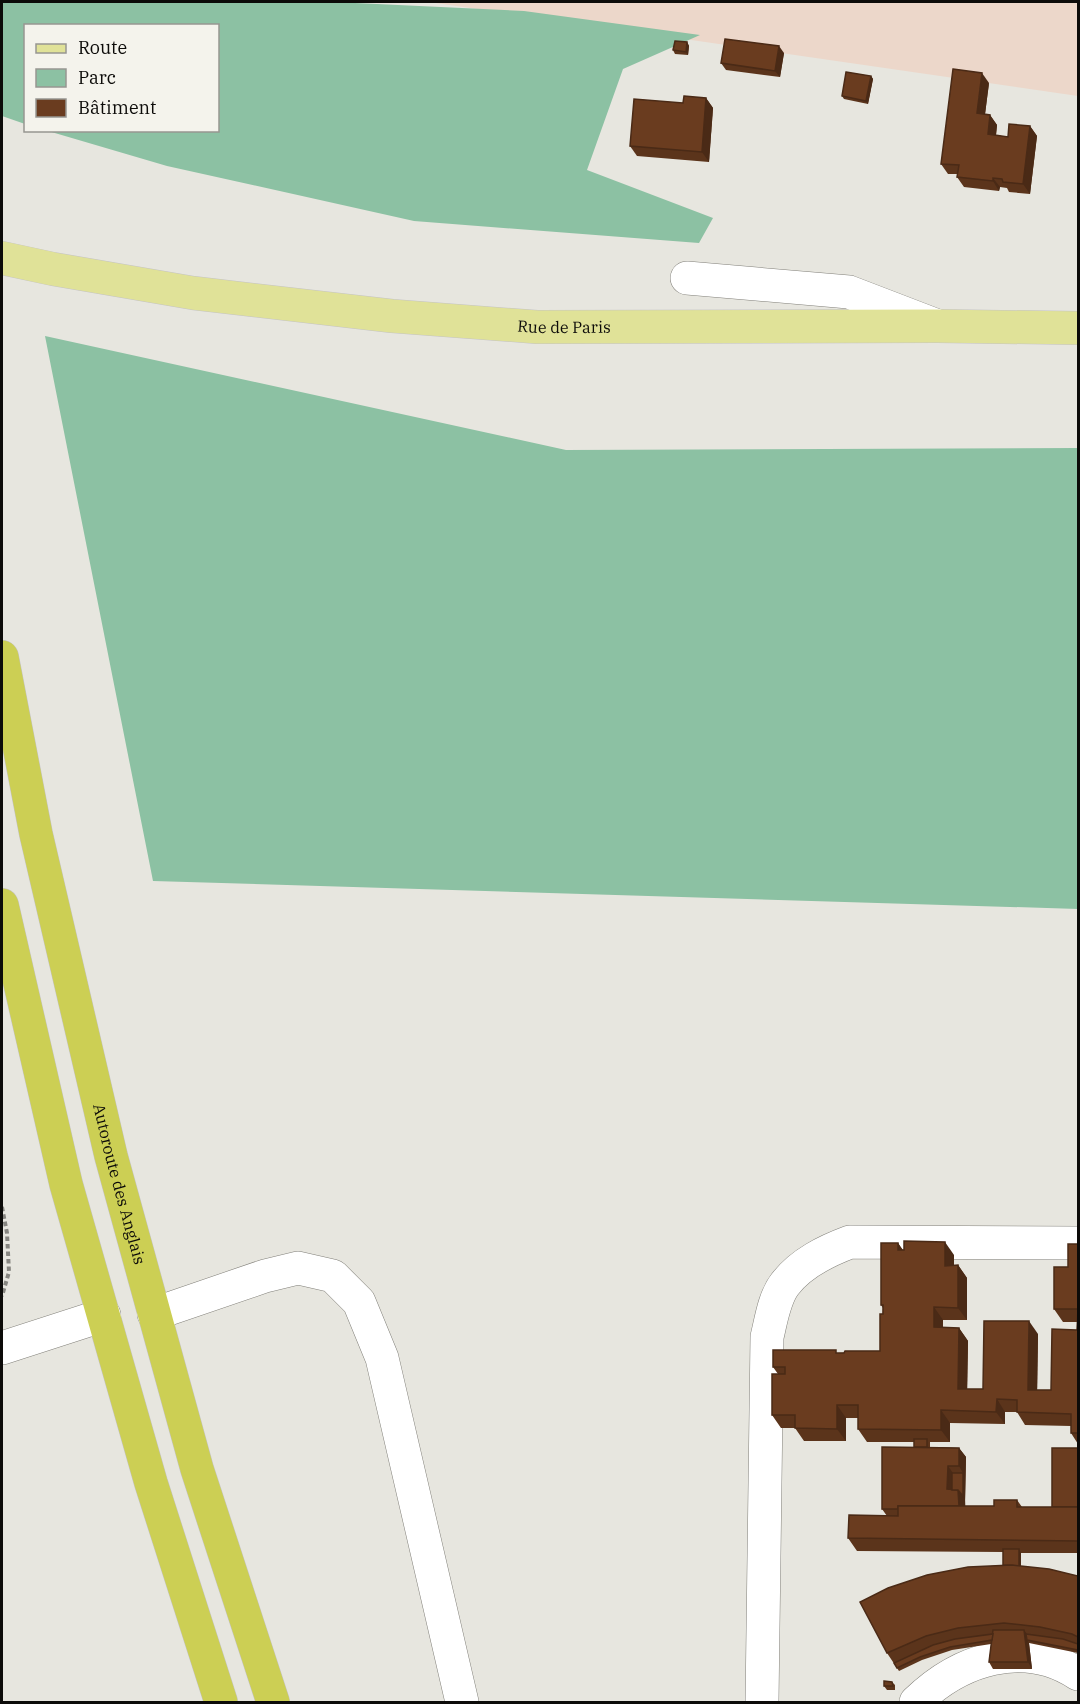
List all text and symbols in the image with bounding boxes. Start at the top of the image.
legend [24,24,219,132]
text: Route [78,36,127,59]
text: Parc [78,66,116,89]
text: Bâtiment [78,96,156,119]
street label: Rue de Paris [517,316,611,337]
street label: Autoroute des Anglais [89,1102,150,1267]

